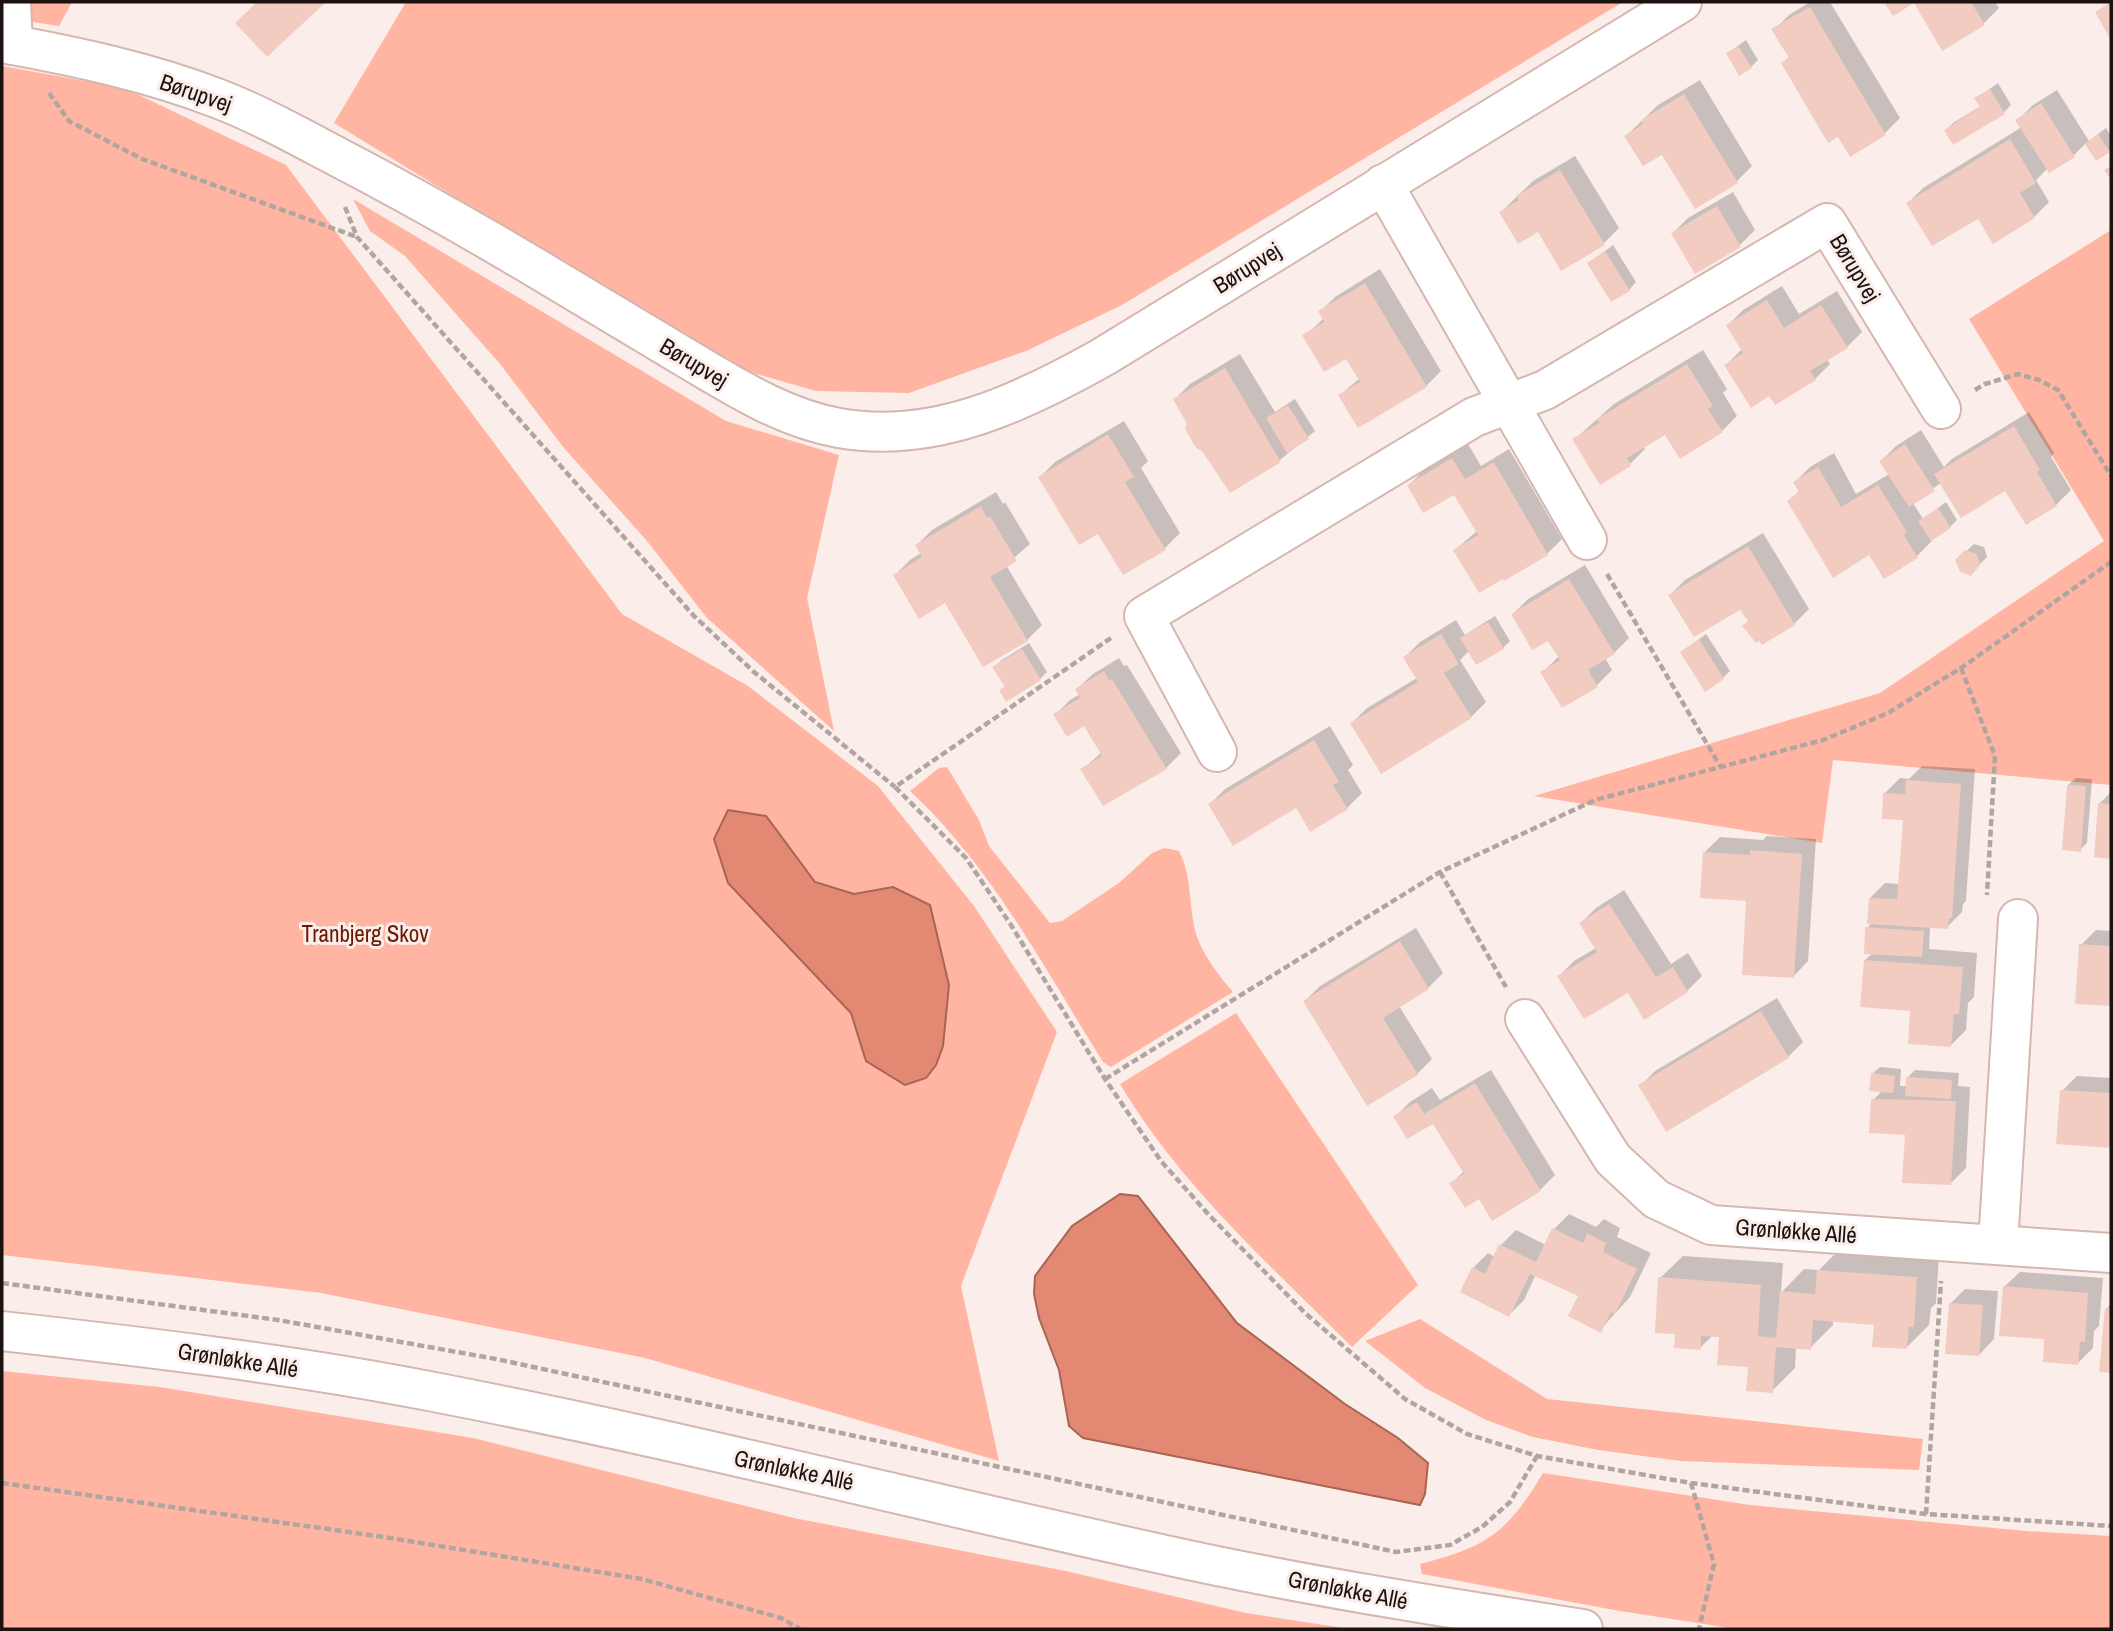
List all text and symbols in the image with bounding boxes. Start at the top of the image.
street label: Børupvej [156,66,236,119]
street label: Børupvej [1823,228,1888,308]
street label: Børupvej [1207,235,1287,300]
street label: Børupvej [654,330,734,395]
park label: Tranbjerg Skov [301,918,429,949]
street label: Grønløkke Allé [1734,1211,1858,1250]
street label: Grønløkke Allé [176,1335,301,1384]
street label: Grønløkke Allé [731,1442,857,1497]
street label: Grønløkke Allé [1285,1563,1411,1616]

